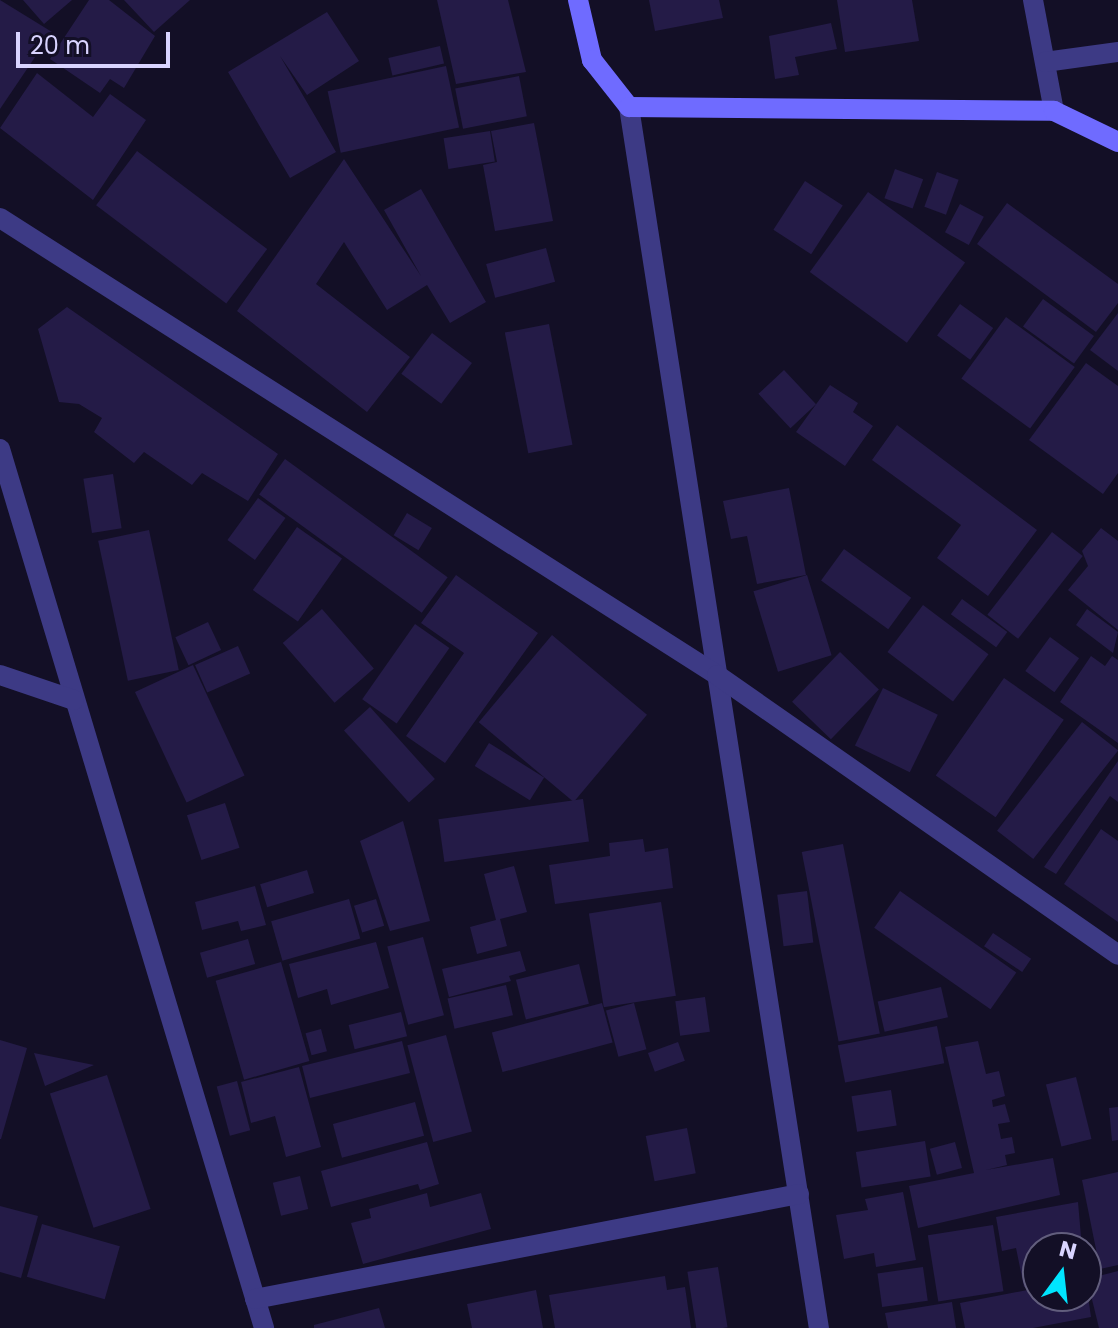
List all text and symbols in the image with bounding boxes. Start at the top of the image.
scale bar [20,16,174,66]
text: 20 m [30,29,90,62]
north arrow [1022,1232,1102,1312]
text: N [1056,1233,1080,1267]

